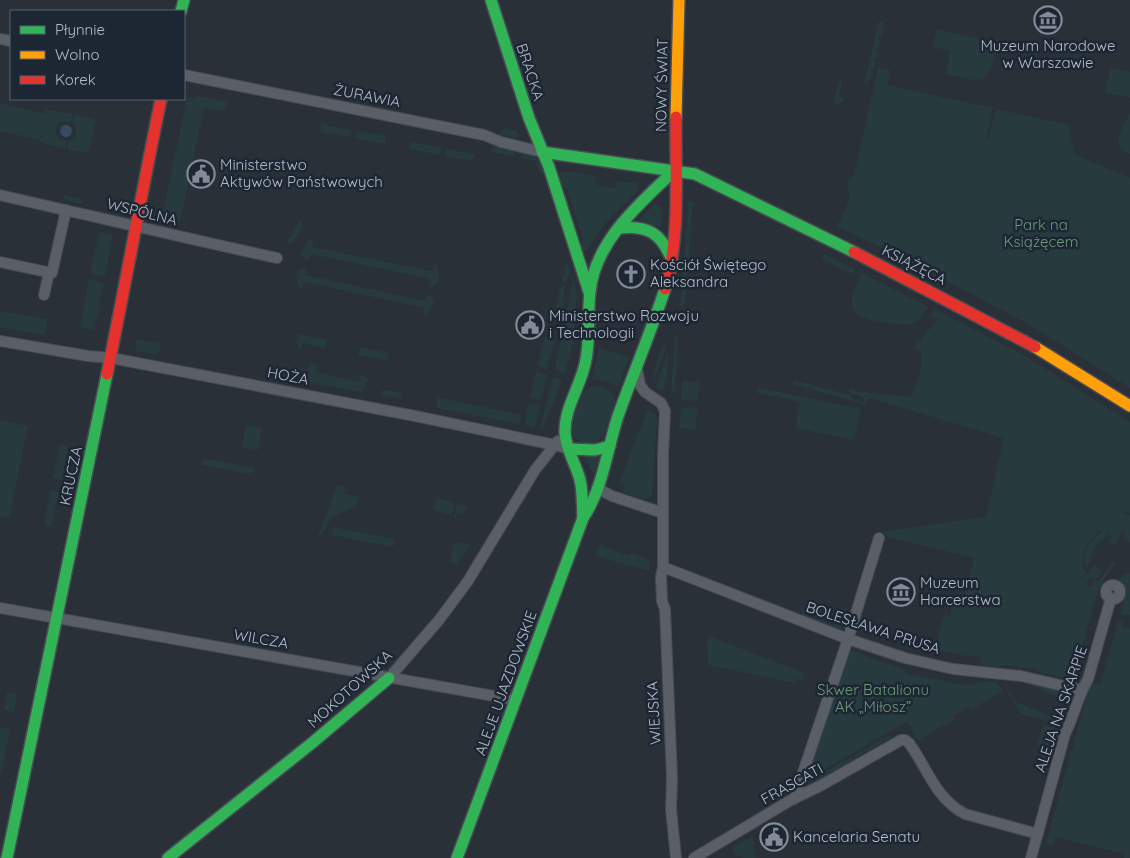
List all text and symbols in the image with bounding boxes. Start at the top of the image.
museum icon: Muzeum Narodowe w Warszawie [1033,5,1063,35]
legend [10,10,185,100]
text: Płynnie [55,20,105,39]
place label: Muzeum Narodowe w Warszawie [980,36,1116,72]
street label: NOWY ŚWIAT [651,38,672,132]
street label: BRACKA [512,41,549,103]
text: Wolno [55,45,100,64]
text: Korek [55,70,96,89]
street label: ŻURAWIA [332,80,402,111]
place label: Ministerstwo Aktywów Państwowych [220,155,383,191]
public building icon: Ministerstwo Aktywów Państwowych [186,159,216,189]
street label: WSPÓLNA [105,194,180,229]
park label: Park na Książęcem [1004,215,1078,251]
street label: KSIĄŻĘCA [879,240,950,289]
place label: Kościół Świętego Aleksandra [650,255,766,291]
church icon: Kościół Świętego Aleksandra [616,259,646,289]
place label: Ministerstwo Rozwoju i Technologii [549,306,699,342]
public building icon: Ministerstwo Rozwoju i Technologii [515,310,545,340]
street label: HOŻA [266,362,311,389]
street label: KRUCZA [55,444,86,507]
place label: Muzeum Harcerstwa [920,573,1001,609]
museum icon: Muzeum Harcerstwa [886,577,916,607]
street label: BOLESŁAWA PRUSA [804,597,943,658]
street label: ALEJE UJAZDOWSKIE [470,608,541,758]
street label: WILCZA [232,624,290,653]
street label: ALEJA NA SKARPIE [1030,643,1091,775]
street label: MOKOTOWSKA [303,645,396,732]
park label: Skwer Batalionu AK „Miłosz” [817,680,929,716]
street label: WIEJSKA [642,681,665,745]
street label: FRASCATI [757,759,826,808]
public building icon: Kancelaria Senatu [759,822,789,852]
place label: Kancelaria Senatu [793,827,920,846]

